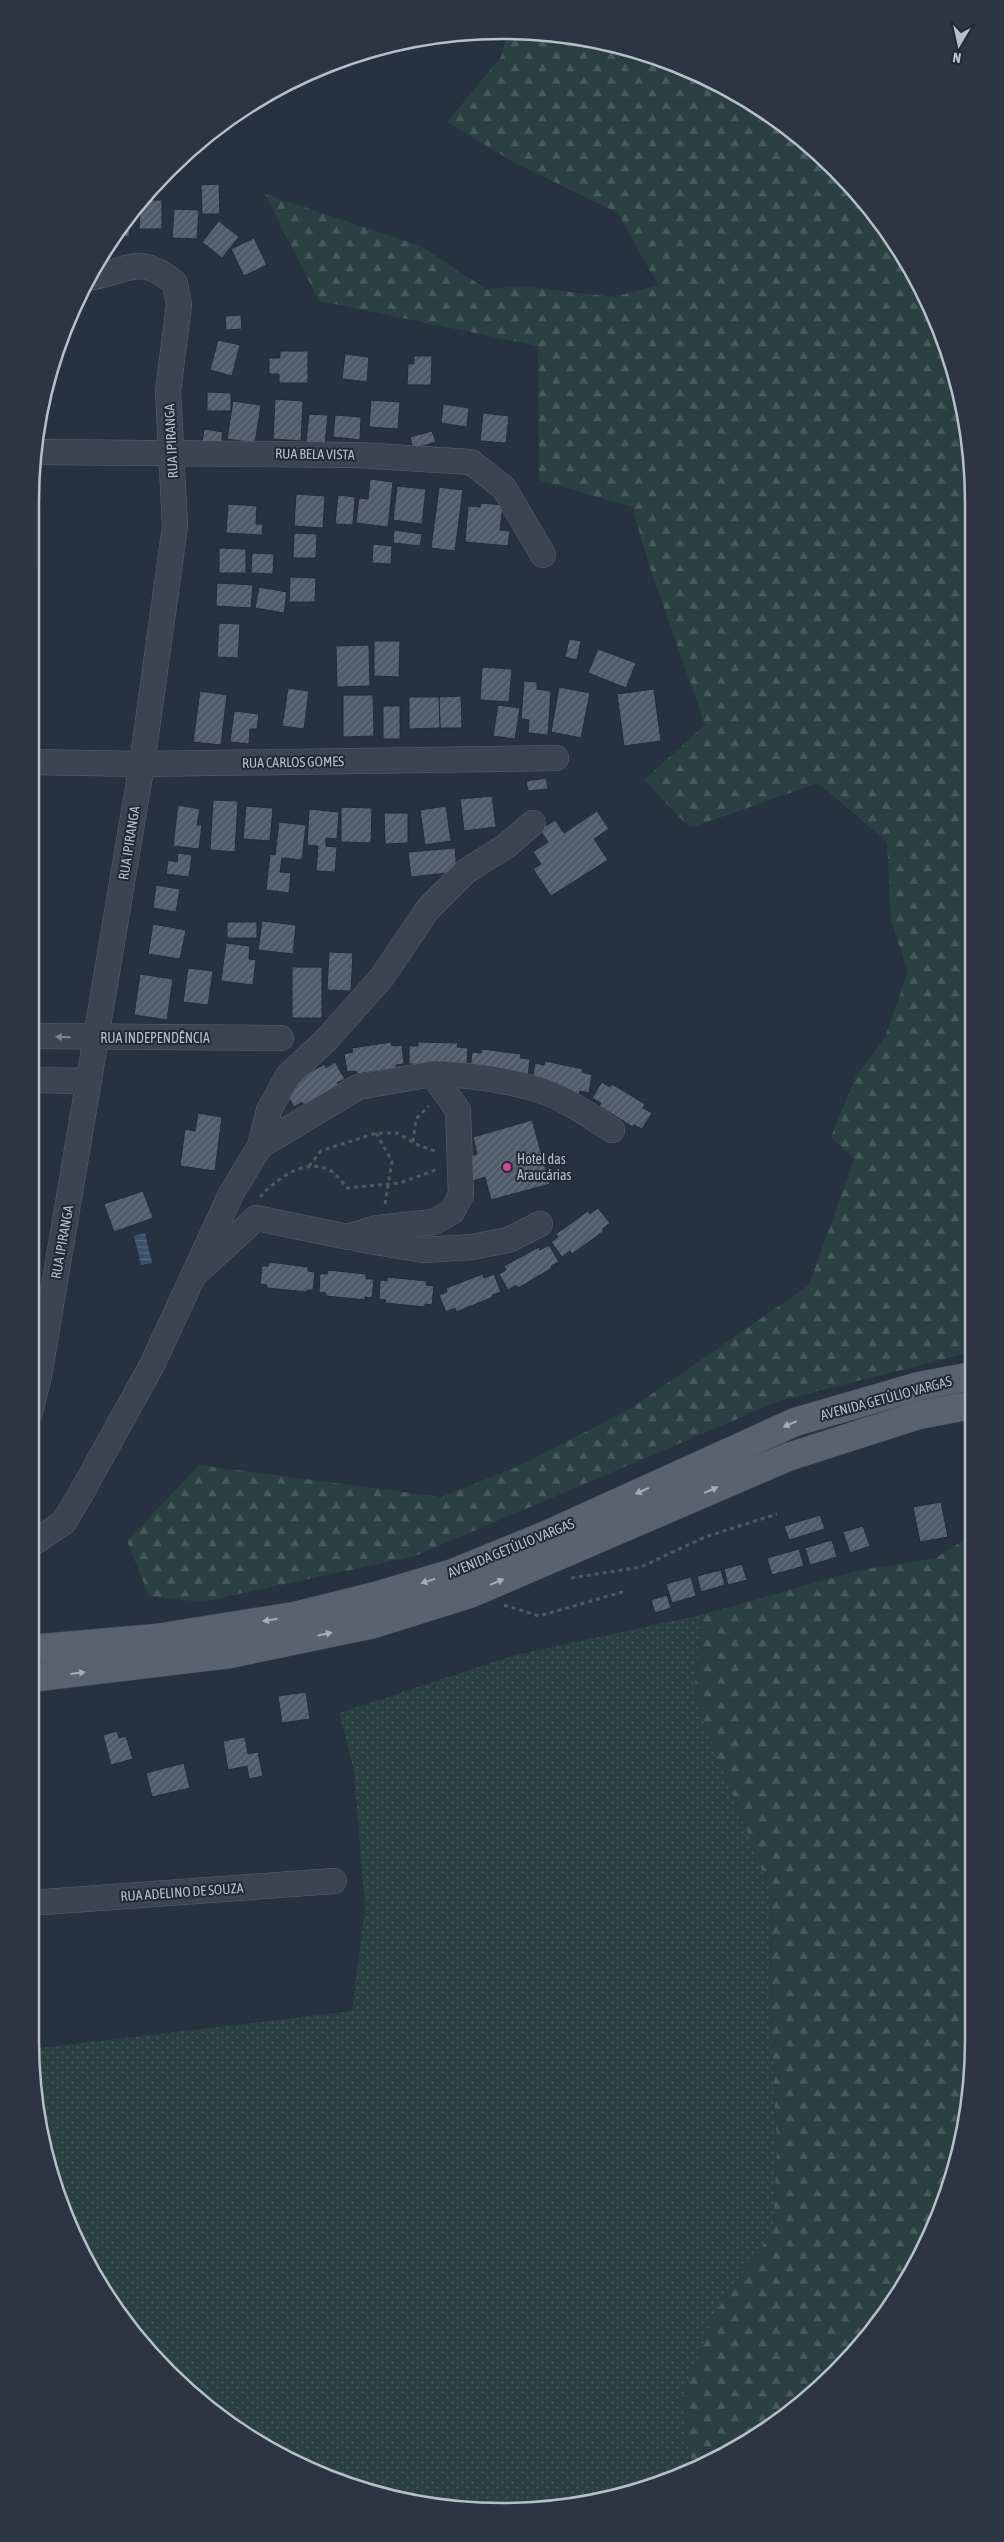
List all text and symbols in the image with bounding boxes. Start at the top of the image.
north arrow [934,20,984,70]
text: N [952,49,962,66]
street label: RUA IPIRANGA [161,403,181,479]
street label: RUA BELA VISTA [275,445,355,463]
street label: RUA CARLOS GOMES [242,753,344,771]
street label: RUA IPIRANGA [115,805,143,881]
street label: RUA INDEPENDÊNCIA [100,1030,210,1046]
one-way arrow [55,1032,71,1040]
place label: Hotel das Araucárias [517,1151,572,1183]
marker: Hotel das Araucárias [501,1161,513,1173]
street label: RUA IPIRANGA [48,1204,76,1280]
street label: AVENIDA GETÚLIO VARGAS [819,1373,953,1423]
one-way arrow [783,1421,797,1429]
one-way arrow [704,1486,718,1494]
one-way arrow [635,1488,649,1496]
street label: AVENIDA GETÚLIO VARGAS [445,1515,577,1581]
one-way arrow [420,1577,435,1585]
one-way arrow [490,1578,504,1586]
one-way arrow [262,1616,278,1624]
one-way arrow [318,1630,333,1638]
one-way arrow [71,1668,87,1676]
street label: RUA ADELINO DE SOUZA [120,1880,244,1904]

